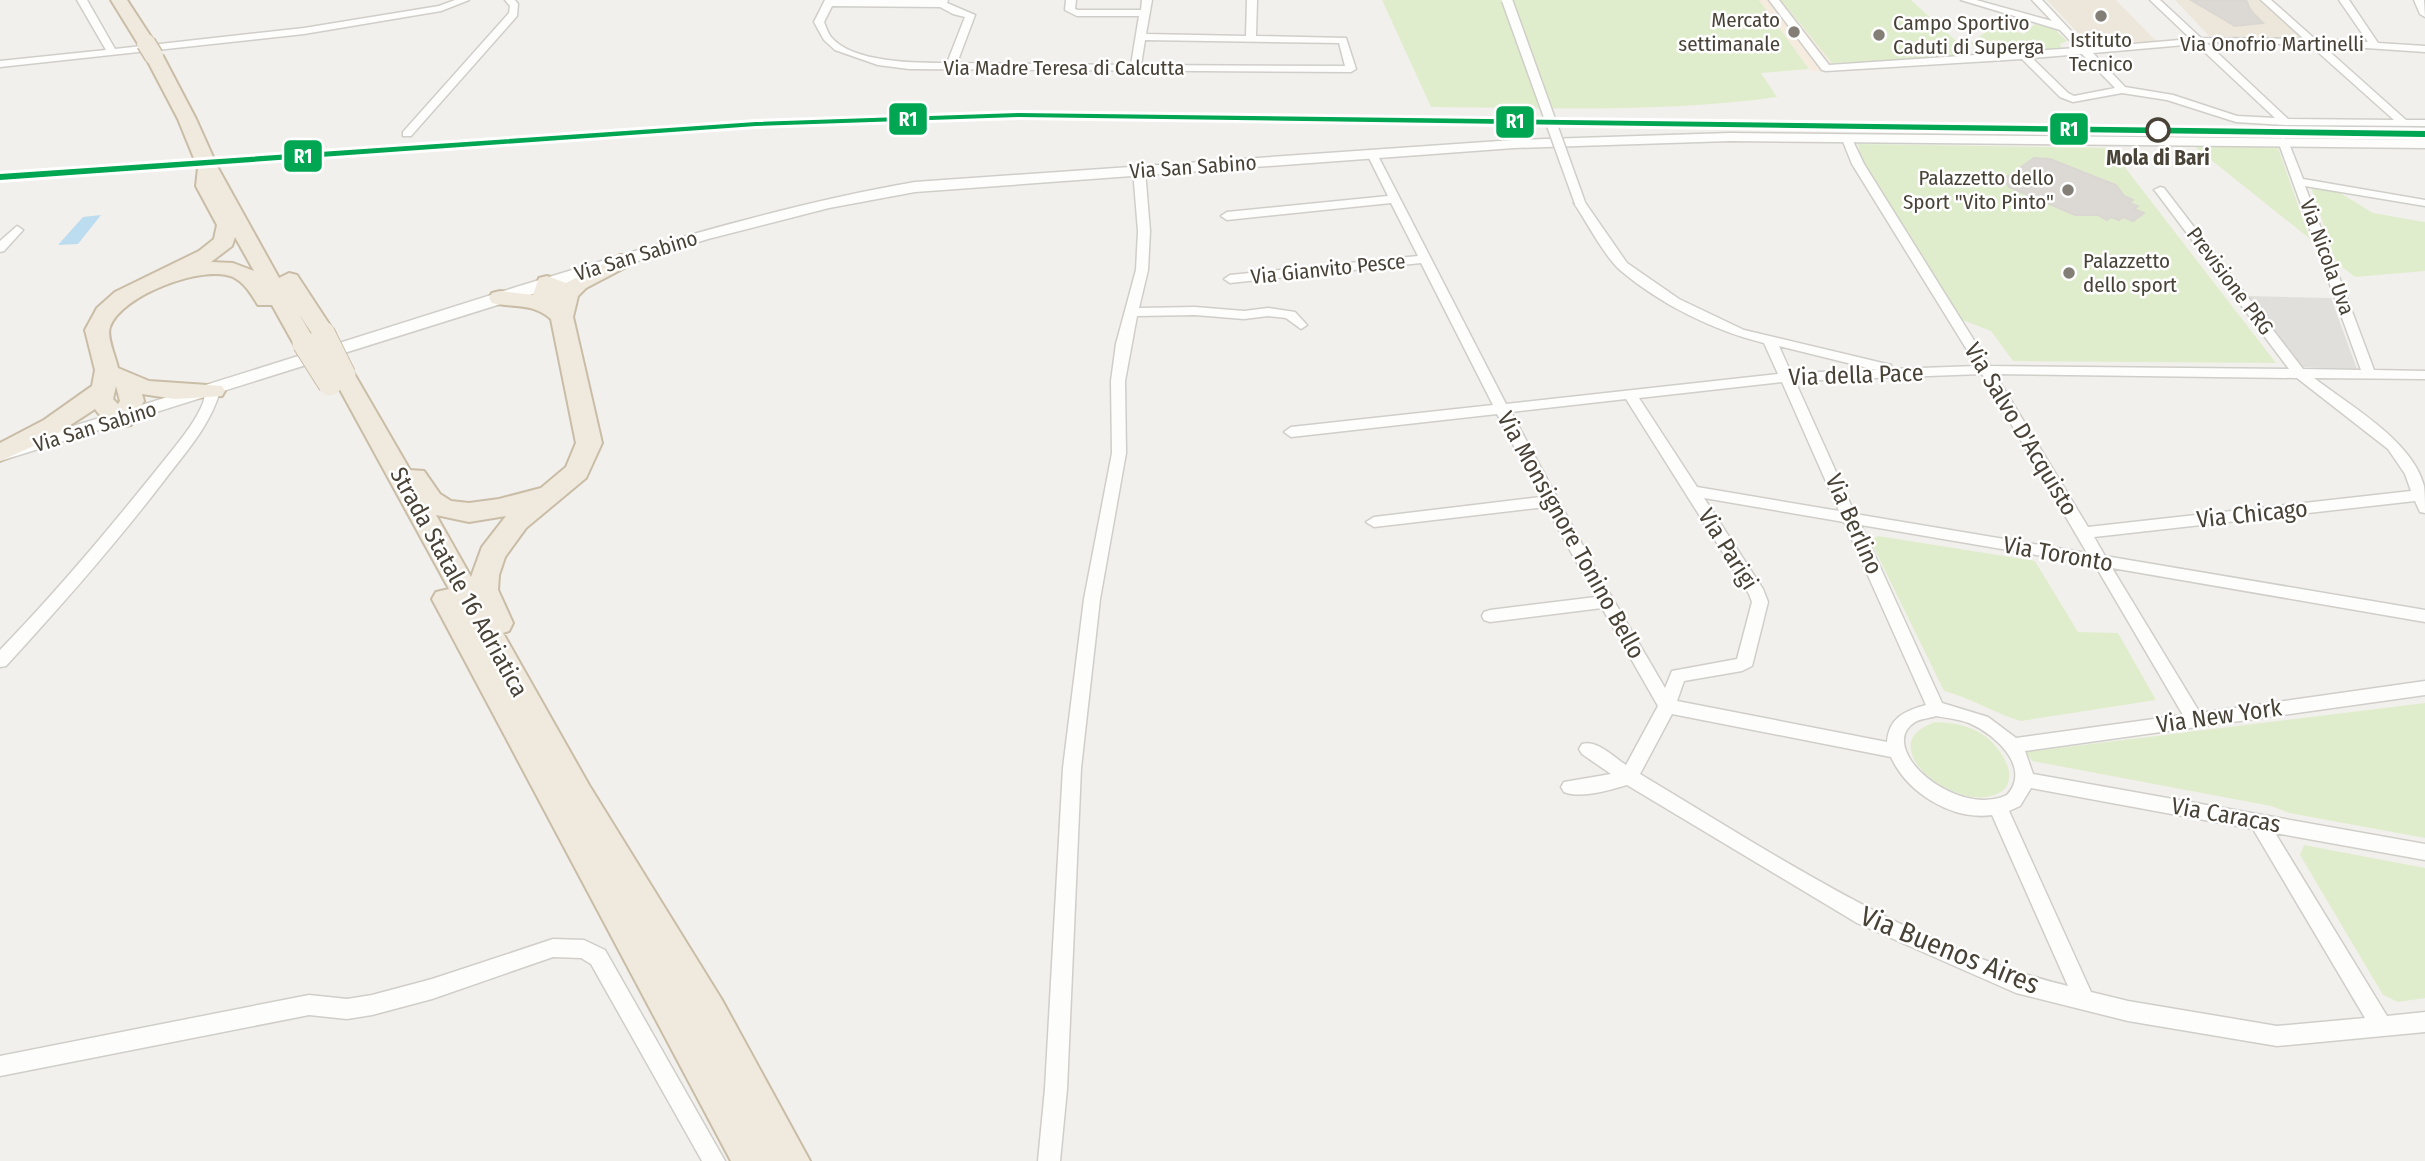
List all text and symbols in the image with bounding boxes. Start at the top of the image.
place label: Mercato settimanale [1678,7,1780,57]
marker: Istituto Tecnico [2093,8,2109,24]
place label: Campo Sportivo Caduti di Superga [1893,10,2044,60]
marker: Mercato settimanale [1786,24,1802,40]
marker: Campo Sportivo Caduti di Superga [1871,27,1887,43]
place label: Istituto Tecnico [2069,27,2133,77]
street label: Via Onofrio Martinelli [2180,31,2364,57]
street label: Via Madre Teresa di Calcutta [944,55,1184,81]
line badge: R1 [888,102,928,136]
line badge: R1 [1495,105,1535,139]
text: R1 [899,108,917,131]
text: R1 [1506,110,1524,133]
line badge: R1 [2049,112,2089,146]
text: R1 [2060,118,2078,141]
marker: Mola di Bari [2146,118,2170,142]
line badge: R1 [283,139,323,173]
text: R1 [294,145,312,168]
place label: Mola di Bari [2106,145,2210,171]
street label: Via San Sabino [1129,150,1257,184]
place label: Palazzetto dello Sport "Vito Pinto" [1903,165,2054,215]
marker: Palazzetto dello Sport "Vito Pinto" [2060,182,2076,198]
street label: Via Nicola Uva [2294,196,2360,318]
street label: Previsione PRG [2181,222,2279,340]
street label: Via San Sabino [571,225,701,287]
street label: Via Gianvito Pesce [1249,248,1407,290]
place label: Palazzetto dello sport [2083,248,2177,298]
marker: Palazzetto dello sport [2061,265,2077,281]
street label: Via Salvo D'Acquisto [1958,338,2084,520]
street label: Via della Pace [1788,359,1924,391]
street label: Via San Sabino [30,396,160,458]
street label: Via Monsignore Tonino Bello [1491,407,1651,663]
street label: Strada Statale 16 Adriatica [384,462,534,702]
street label: Via Berlino [1820,470,1888,578]
street label: Via Chicago [2195,494,2309,534]
street label: Via Parigi [1692,503,1764,595]
street label: Via Toronto [2001,531,2115,577]
street label: Via New York [2155,693,2284,739]
street label: Via Caracas [2169,792,2283,838]
street label: Via Buenos Aires [1856,899,2044,1001]

